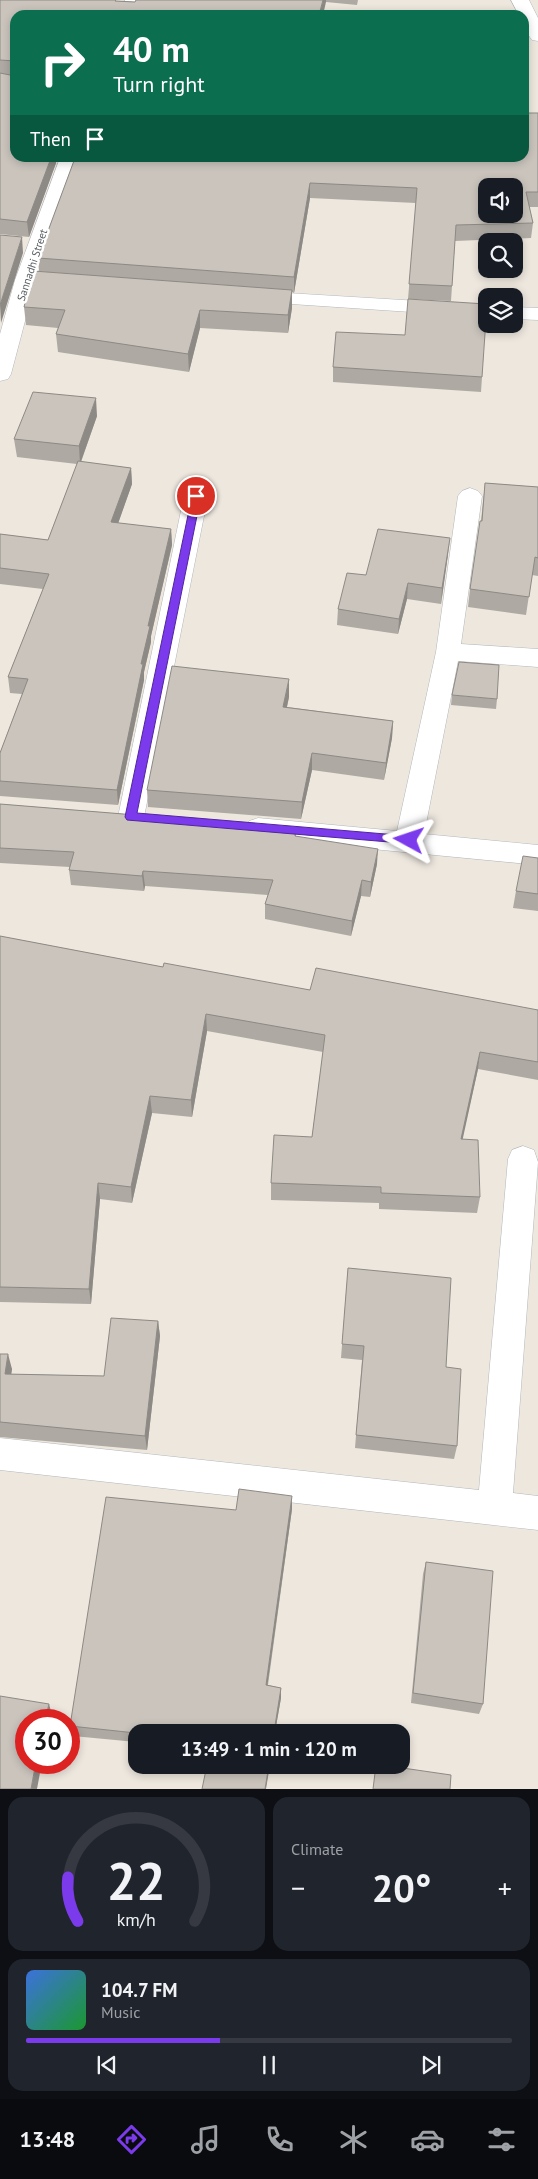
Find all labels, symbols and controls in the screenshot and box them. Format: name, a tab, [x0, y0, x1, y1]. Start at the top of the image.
text: 40 m	[113, 26, 190, 72]
icon: right	[30, 30, 95, 95]
text: Turn right	[113, 70, 205, 98]
icon: arrive	[81, 125, 109, 153]
text: Then	[30, 127, 71, 151]
map controls	[478, 178, 523, 333]
button: sound	[478, 178, 523, 223]
street label: Sannadhi Street	[14, 227, 50, 303]
button: search	[478, 233, 523, 278]
button: layers	[478, 288, 523, 333]
pin	[175, 475, 217, 517]
icon: arrive	[182, 482, 210, 510]
position arrow	[382, 813, 434, 865]
speed limit sign: 30	[15, 1709, 80, 1774]
text: 13:49 · 1 min · 120 m	[181, 1737, 357, 1761]
text: Climate	[291, 1839, 343, 1859]
text: 22	[107, 1847, 166, 1914]
text: 20°	[372, 1863, 431, 1912]
text: −	[291, 1869, 305, 1906]
text: +	[498, 1869, 512, 1906]
text: km/h	[117, 1908, 156, 1931]
text: 104.7 FM	[101, 1978, 177, 2002]
text: Music	[101, 2002, 141, 2022]
icon: previous	[93, 2051, 121, 2079]
icon: pause	[255, 2051, 283, 2079]
icon: next	[417, 2051, 445, 2079]
icon: directions	[114, 2122, 149, 2157]
icon: music	[188, 2122, 223, 2157]
icon: phone	[262, 2122, 297, 2157]
icon: climate	[336, 2122, 371, 2157]
icon: car	[410, 2122, 445, 2157]
icon: filters	[484, 2122, 519, 2157]
text: 13:48	[19, 2125, 75, 2153]

